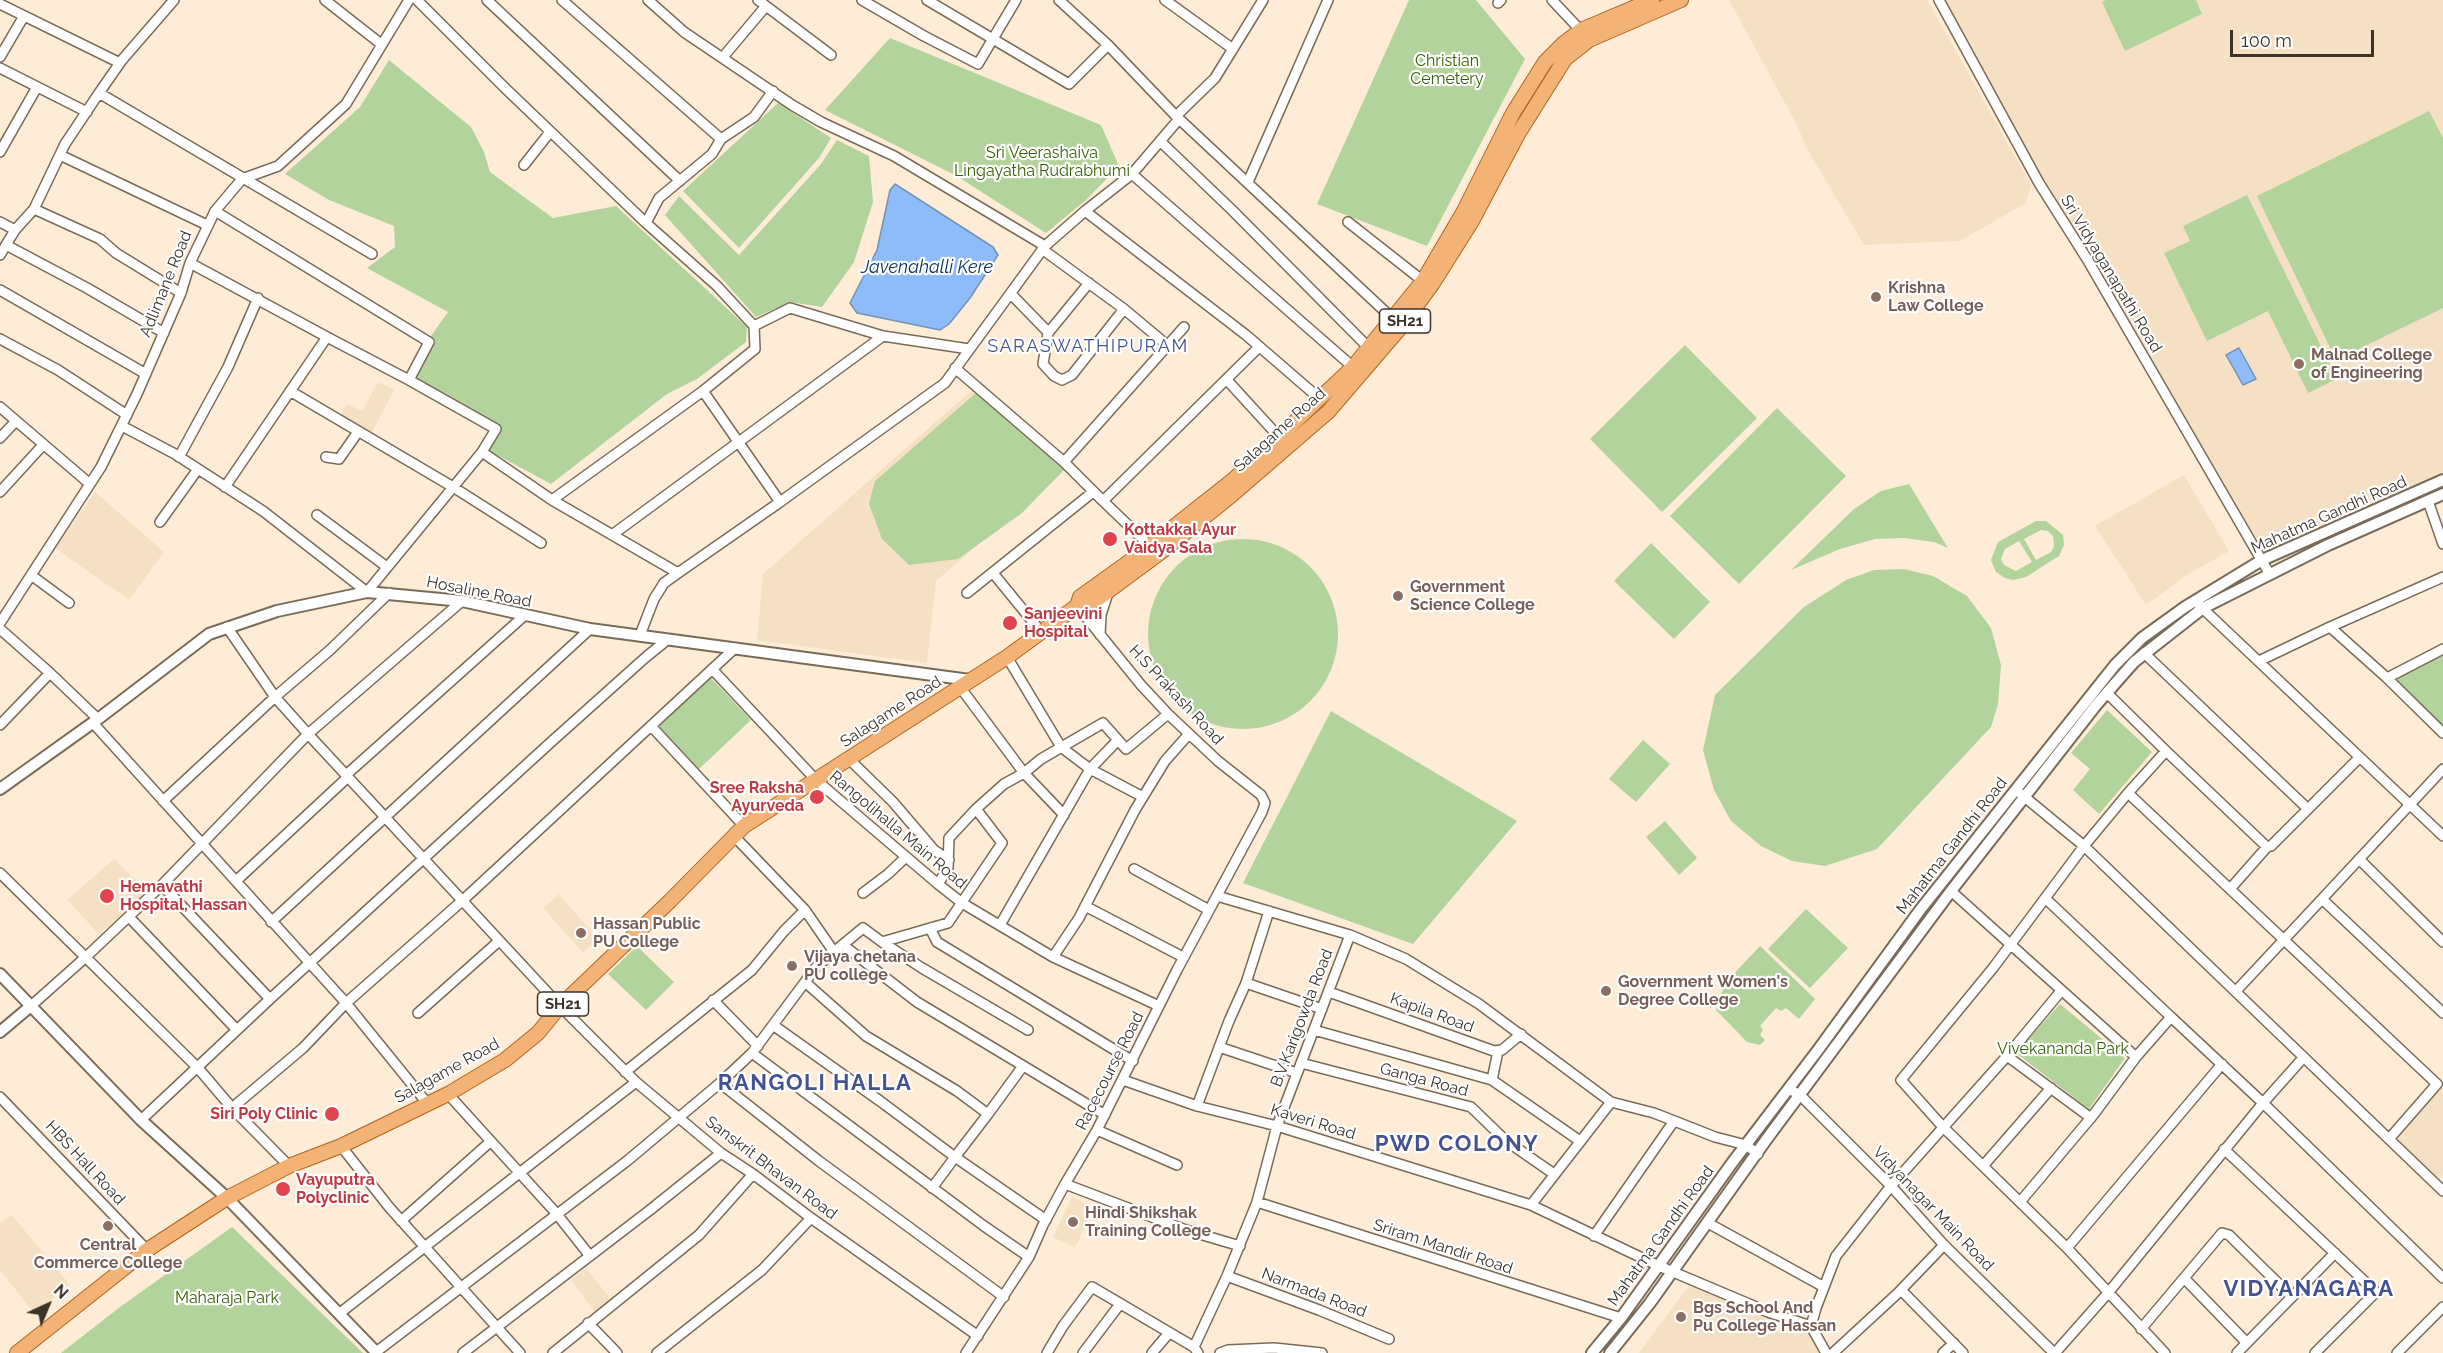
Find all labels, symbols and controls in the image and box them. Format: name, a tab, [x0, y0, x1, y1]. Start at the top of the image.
scale bar	[2233, 18, 2377, 56]
text: 100 m	[2241, 30, 2292, 51]
park label: Christian Cemetery	[1410, 51, 1484, 89]
park label: Sri Veerashaiva Lingayatha Rudrabhumi	[954, 143, 1130, 181]
street label: Sri Vidyaganapathi Road	[2056, 192, 2166, 356]
street label: Adlimane Road	[136, 228, 196, 340]
water label: Javenahalli Kere	[861, 257, 993, 279]
place label: Krishna Law College	[1888, 278, 1984, 316]
marker: Krishna Law College	[1869, 290, 1883, 304]
road number: SH21	[1380, 309, 1430, 333]
district label: SARASWATHIPURAM	[987, 336, 1189, 358]
place label: Malnad College of Engineering	[2311, 345, 2432, 383]
marker: Malnad College of Engineering	[2292, 357, 2306, 371]
street label: Salagame Road	[1230, 384, 1330, 476]
street label: Mahatma Gandhi Road	[2248, 472, 2410, 558]
place label: Kottakkal Ayur Vaidya Sala	[1124, 520, 1236, 558]
marker: Kottakkal Ayur Vaidya Sala	[1101, 530, 1119, 548]
street label: Hosaline Road	[425, 572, 533, 612]
place label: Government Science College	[1410, 577, 1535, 615]
marker: Government Science College	[1391, 589, 1405, 603]
place label: Sanjeevini Hospital	[1024, 604, 1102, 642]
marker: Sanjeevini Hospital	[1001, 614, 1019, 632]
street label: H.S Prakash Road	[1125, 641, 1227, 749]
street label: Salagame Road	[837, 672, 945, 752]
street label: Rangolihalla Main Road	[826, 767, 970, 893]
street label: Mahatma Gandhi Road	[1893, 774, 2011, 918]
place label: Sree Raksha Ayurveda	[710, 778, 804, 816]
marker: Sree Raksha Ayurveda	[808, 788, 826, 806]
place label: Hemavathi Hospital, Hassan	[120, 877, 247, 915]
marker: Hemavathi Hospital, Hassan	[98, 887, 116, 905]
place label: Hassan Public PU College	[593, 914, 701, 952]
marker: Hassan Public PU College	[574, 926, 588, 940]
street label: B.V.Karigowda Road	[1267, 946, 1337, 1090]
place label: Vijaya chetana PU college	[804, 947, 916, 985]
marker: Vijaya chetana PU college	[785, 959, 799, 973]
place label: Government Women's Degree College	[1618, 972, 1788, 1010]
marker: Government Women's Degree College	[1599, 984, 1613, 998]
street label: Kapila Road	[1387, 989, 1477, 1037]
road number: SH21	[538, 992, 588, 1016]
street label: Racecourse Road	[1072, 1009, 1148, 1133]
street label: Salagame Road	[391, 1034, 503, 1108]
park label: Vivekananda Park	[1997, 1039, 2129, 1059]
street label: Ganga Road	[1378, 1059, 1470, 1101]
district label: RANGOLI HALLA	[718, 1070, 912, 1096]
street label: Kaveri Road	[1268, 1100, 1358, 1144]
place label: Siri Poly Clinic	[210, 1104, 318, 1124]
marker: Siri Poly Clinic	[323, 1105, 341, 1123]
street label: Sanskrit Bhavan Road	[701, 1112, 841, 1224]
street label: HBS Hall Road	[41, 1117, 129, 1209]
district label: PWD COLONY	[1375, 1131, 1539, 1157]
street label: Vidyanagar Main Road	[1869, 1143, 1997, 1275]
street label: Mahatma Gandhi Road	[1604, 1162, 1718, 1310]
place label: Vayuputra Polyclinic	[296, 1170, 375, 1208]
marker: Vayuputra Polyclinic	[274, 1180, 292, 1198]
place label: Hindi Shikshak Training College	[1085, 1203, 1211, 1241]
marker: Hindi Shikshak Training College	[1066, 1215, 1080, 1229]
street label: Sriram Mandir Road	[1371, 1215, 1515, 1279]
marker: Central Commerce College	[101, 1219, 115, 1233]
place label: Central Commerce College	[34, 1235, 182, 1273]
street label: Narmada Road	[1259, 1264, 1369, 1322]
north arrow	[18, 1275, 78, 1335]
district label: VIDYANAGARA	[2223, 1276, 2395, 1302]
text: N	[50, 1281, 72, 1303]
park label: Maharaja Park	[175, 1288, 279, 1308]
place label: Bgs School And Pu College Hassan	[1693, 1298, 1836, 1336]
marker: Bgs School And Pu College Hassan	[1674, 1310, 1688, 1324]

